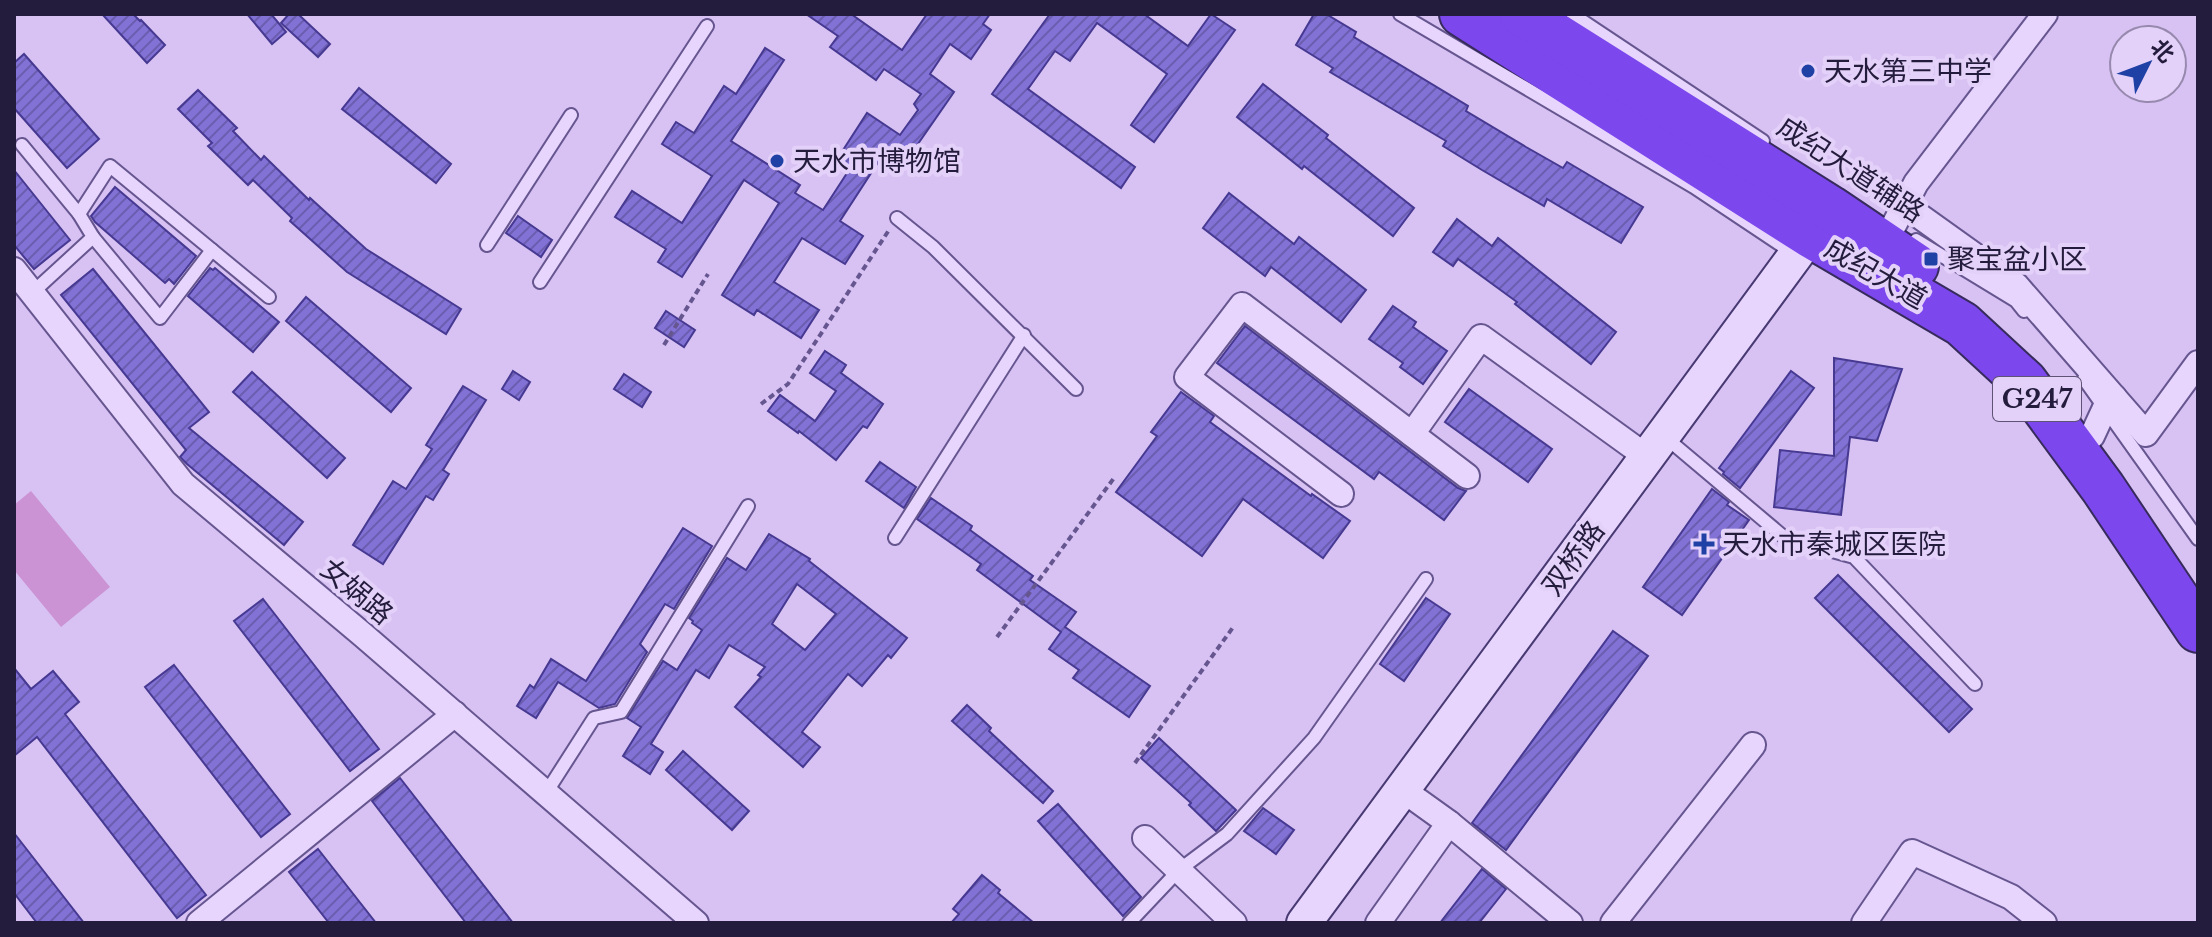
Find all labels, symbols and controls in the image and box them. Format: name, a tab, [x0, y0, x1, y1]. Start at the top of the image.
north arrow	[2108, 24, 2188, 104]
text: 北	[2145, 34, 2180, 68]
place label: 天水第三中学	[1824, 54, 1992, 89]
marker: 天水第三中学	[1799, 62, 1817, 80]
street label: 成纪大道辅路	[1771, 109, 1931, 230]
place label: 天水市博物馆	[793, 144, 961, 179]
marker: 天水市博物馆	[768, 152, 786, 170]
street label: 成纪大道	[1818, 230, 1933, 317]
place label: 聚宝盆小区	[1947, 242, 2087, 277]
marker: 聚宝盆小区	[1922, 250, 1940, 268]
road number: G247	[1993, 377, 2081, 421]
street label: 双桥路	[1535, 514, 1612, 603]
place label: 天水市秦城区医院	[1722, 527, 1946, 562]
marker: 天水市秦城区医院	[1693, 533, 1715, 555]
street label: 女娲路	[313, 551, 400, 632]

